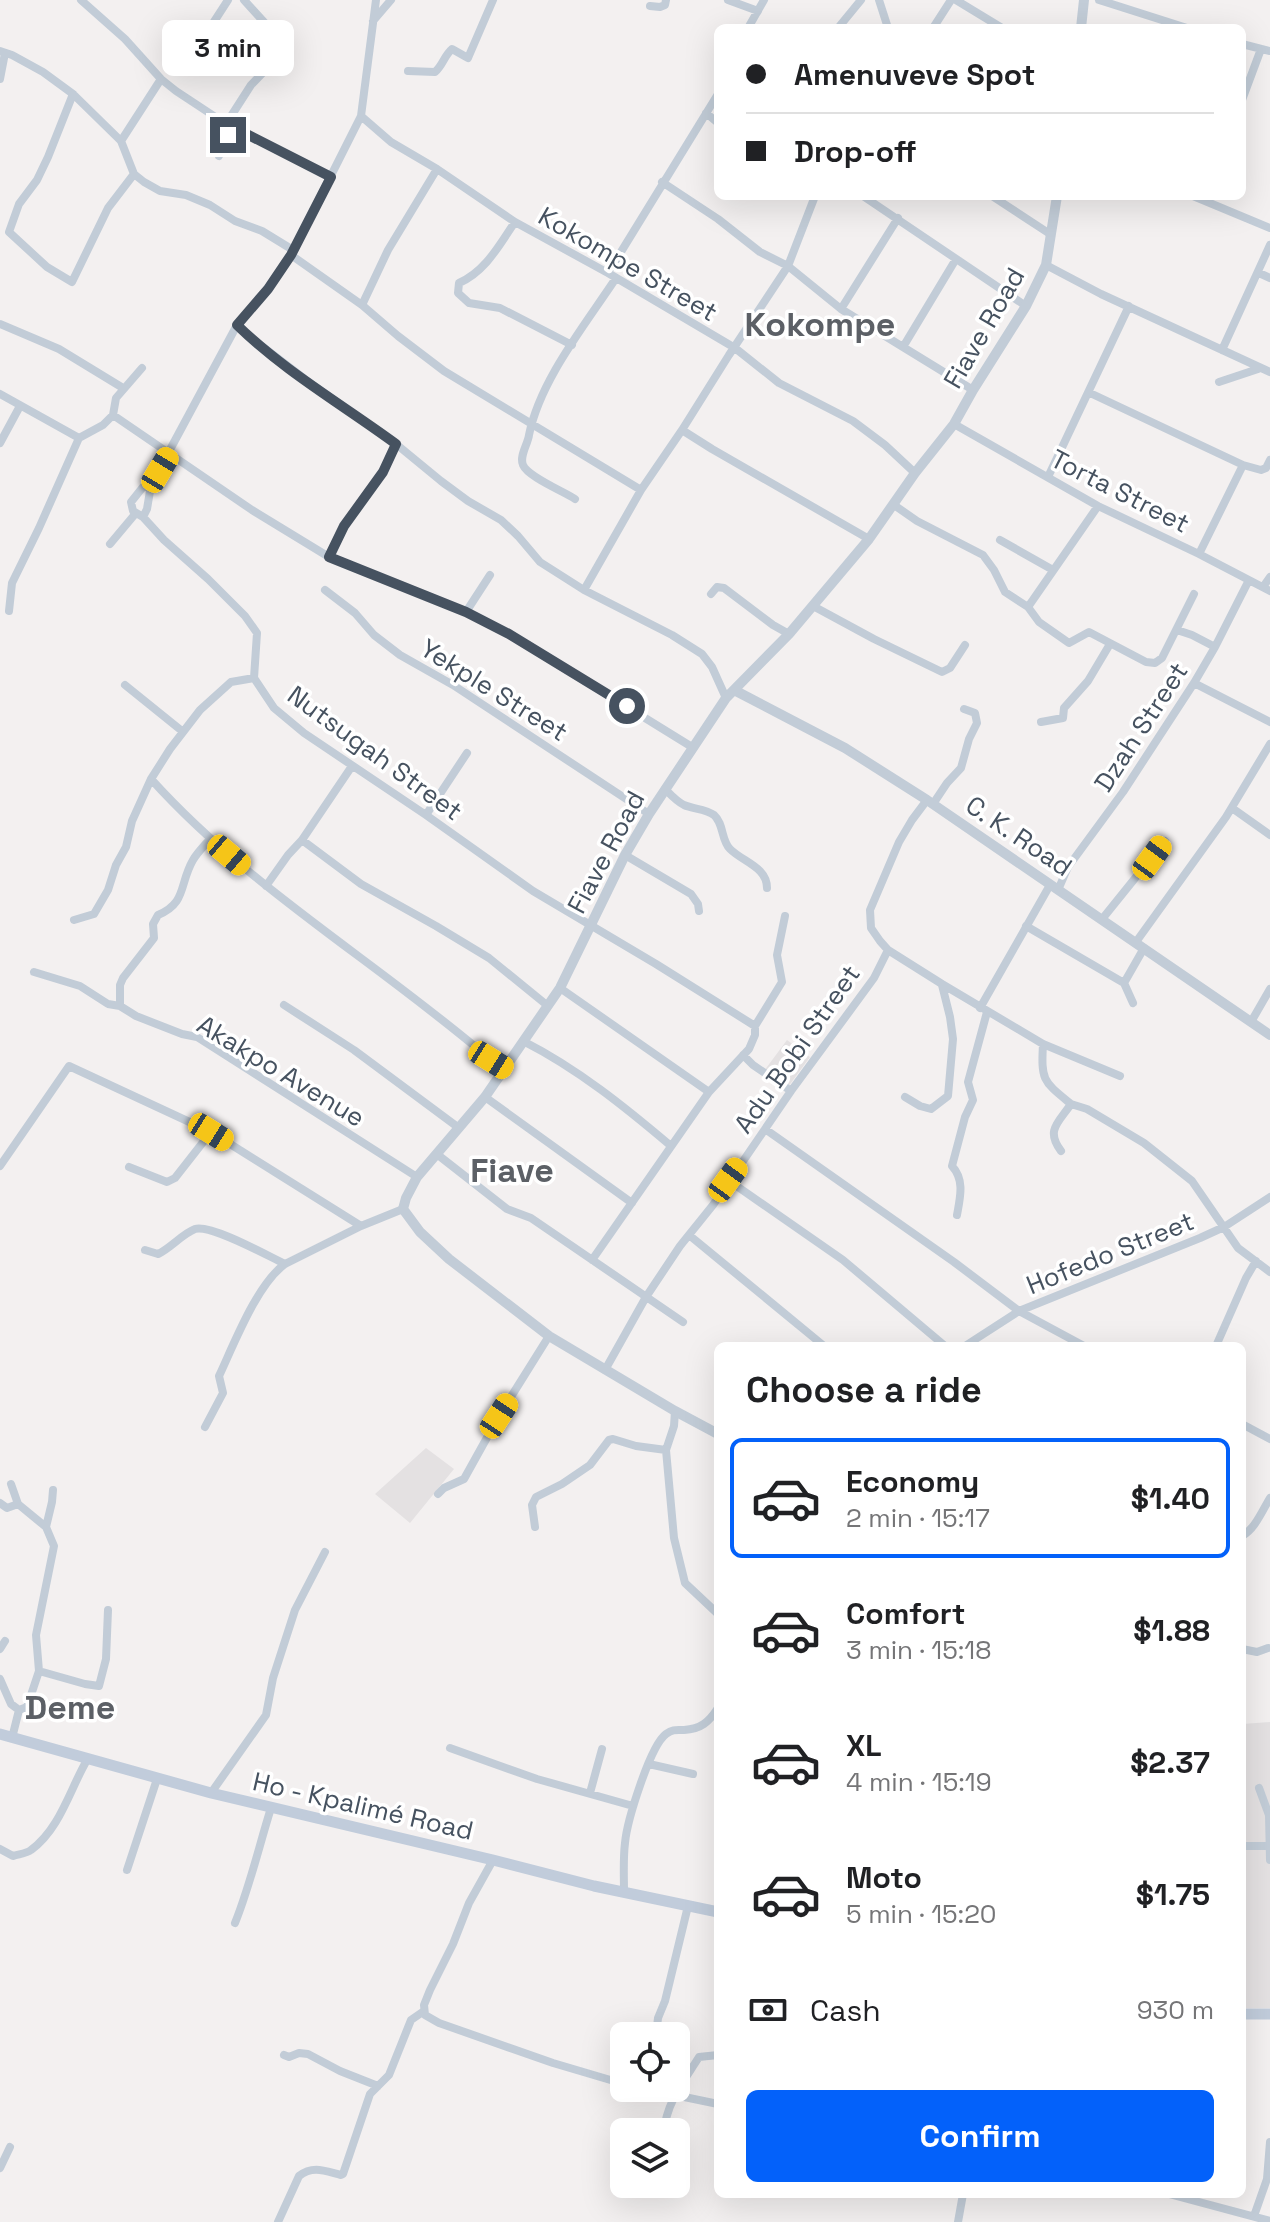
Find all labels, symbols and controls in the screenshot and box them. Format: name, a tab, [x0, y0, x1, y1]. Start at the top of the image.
callout: 3 min	[162, 19, 294, 75]
text: 3 min	[194, 31, 262, 65]
text: Amenuveve Spot	[794, 55, 1035, 94]
route end	[210, 117, 246, 153]
text: Drop-off	[794, 132, 917, 171]
street label: Kokompe Street	[532, 199, 724, 329]
street label: Fiave Road	[936, 261, 1032, 395]
district label: Kokompe	[745, 303, 895, 346]
street label: Torta Street	[1045, 441, 1195, 541]
car	[137, 443, 183, 497]
street label: Yekple Street	[414, 631, 574, 749]
street label: Dzah Street	[1087, 656, 1195, 798]
street label: Nutsugah Street	[281, 678, 469, 828]
route start	[609, 688, 645, 724]
street label: Fiave Road	[560, 785, 652, 919]
street label: C. K. Road	[959, 788, 1079, 884]
car	[203, 830, 255, 880]
car	[1128, 832, 1176, 884]
street label: Adu Bobi Street	[726, 958, 868, 1140]
street label: Akakpo Avenue	[191, 1008, 371, 1134]
car	[464, 1037, 518, 1083]
car	[184, 1109, 238, 1155]
district label: Fiave	[470, 1149, 554, 1192]
car	[704, 1154, 752, 1206]
street label: Hofedo Street	[1021, 1204, 1199, 1302]
text: Choose a ride	[746, 1367, 982, 1413]
car	[476, 1389, 522, 1443]
icon: car	[750, 1462, 822, 1534]
text: Economy	[846, 1462, 979, 1501]
text: $1.40	[1131, 1479, 1210, 1518]
text: 2 min · 15:17	[846, 1501, 990, 1535]
icon: car	[750, 1594, 822, 1666]
text: Comfort	[846, 1594, 965, 1633]
text: $1.88	[1133, 1611, 1210, 1650]
text: 3 min · 15:18	[846, 1633, 991, 1667]
district label: Deme	[25, 1686, 115, 1729]
icon: car	[750, 1726, 822, 1798]
text: XL	[846, 1726, 882, 1765]
text: $2.37	[1130, 1743, 1210, 1782]
street label: Ho - Kpalimé Road	[249, 1764, 477, 1848]
text: 4 min · 15:19	[846, 1765, 992, 1799]
icon: car	[750, 1858, 822, 1930]
text: Moto	[846, 1858, 922, 1897]
text: $1.75	[1136, 1875, 1210, 1914]
text: 5 min · 15:20	[846, 1897, 997, 1931]
icon: cash	[746, 1988, 790, 2032]
text: Cash	[810, 1991, 881, 2030]
text: 930 m	[1137, 1993, 1214, 2027]
map controls	[610, 2022, 690, 2198]
button: locate	[610, 2022, 690, 2102]
button: Confirm	[746, 2090, 1214, 2182]
button: layers	[610, 2118, 690, 2198]

